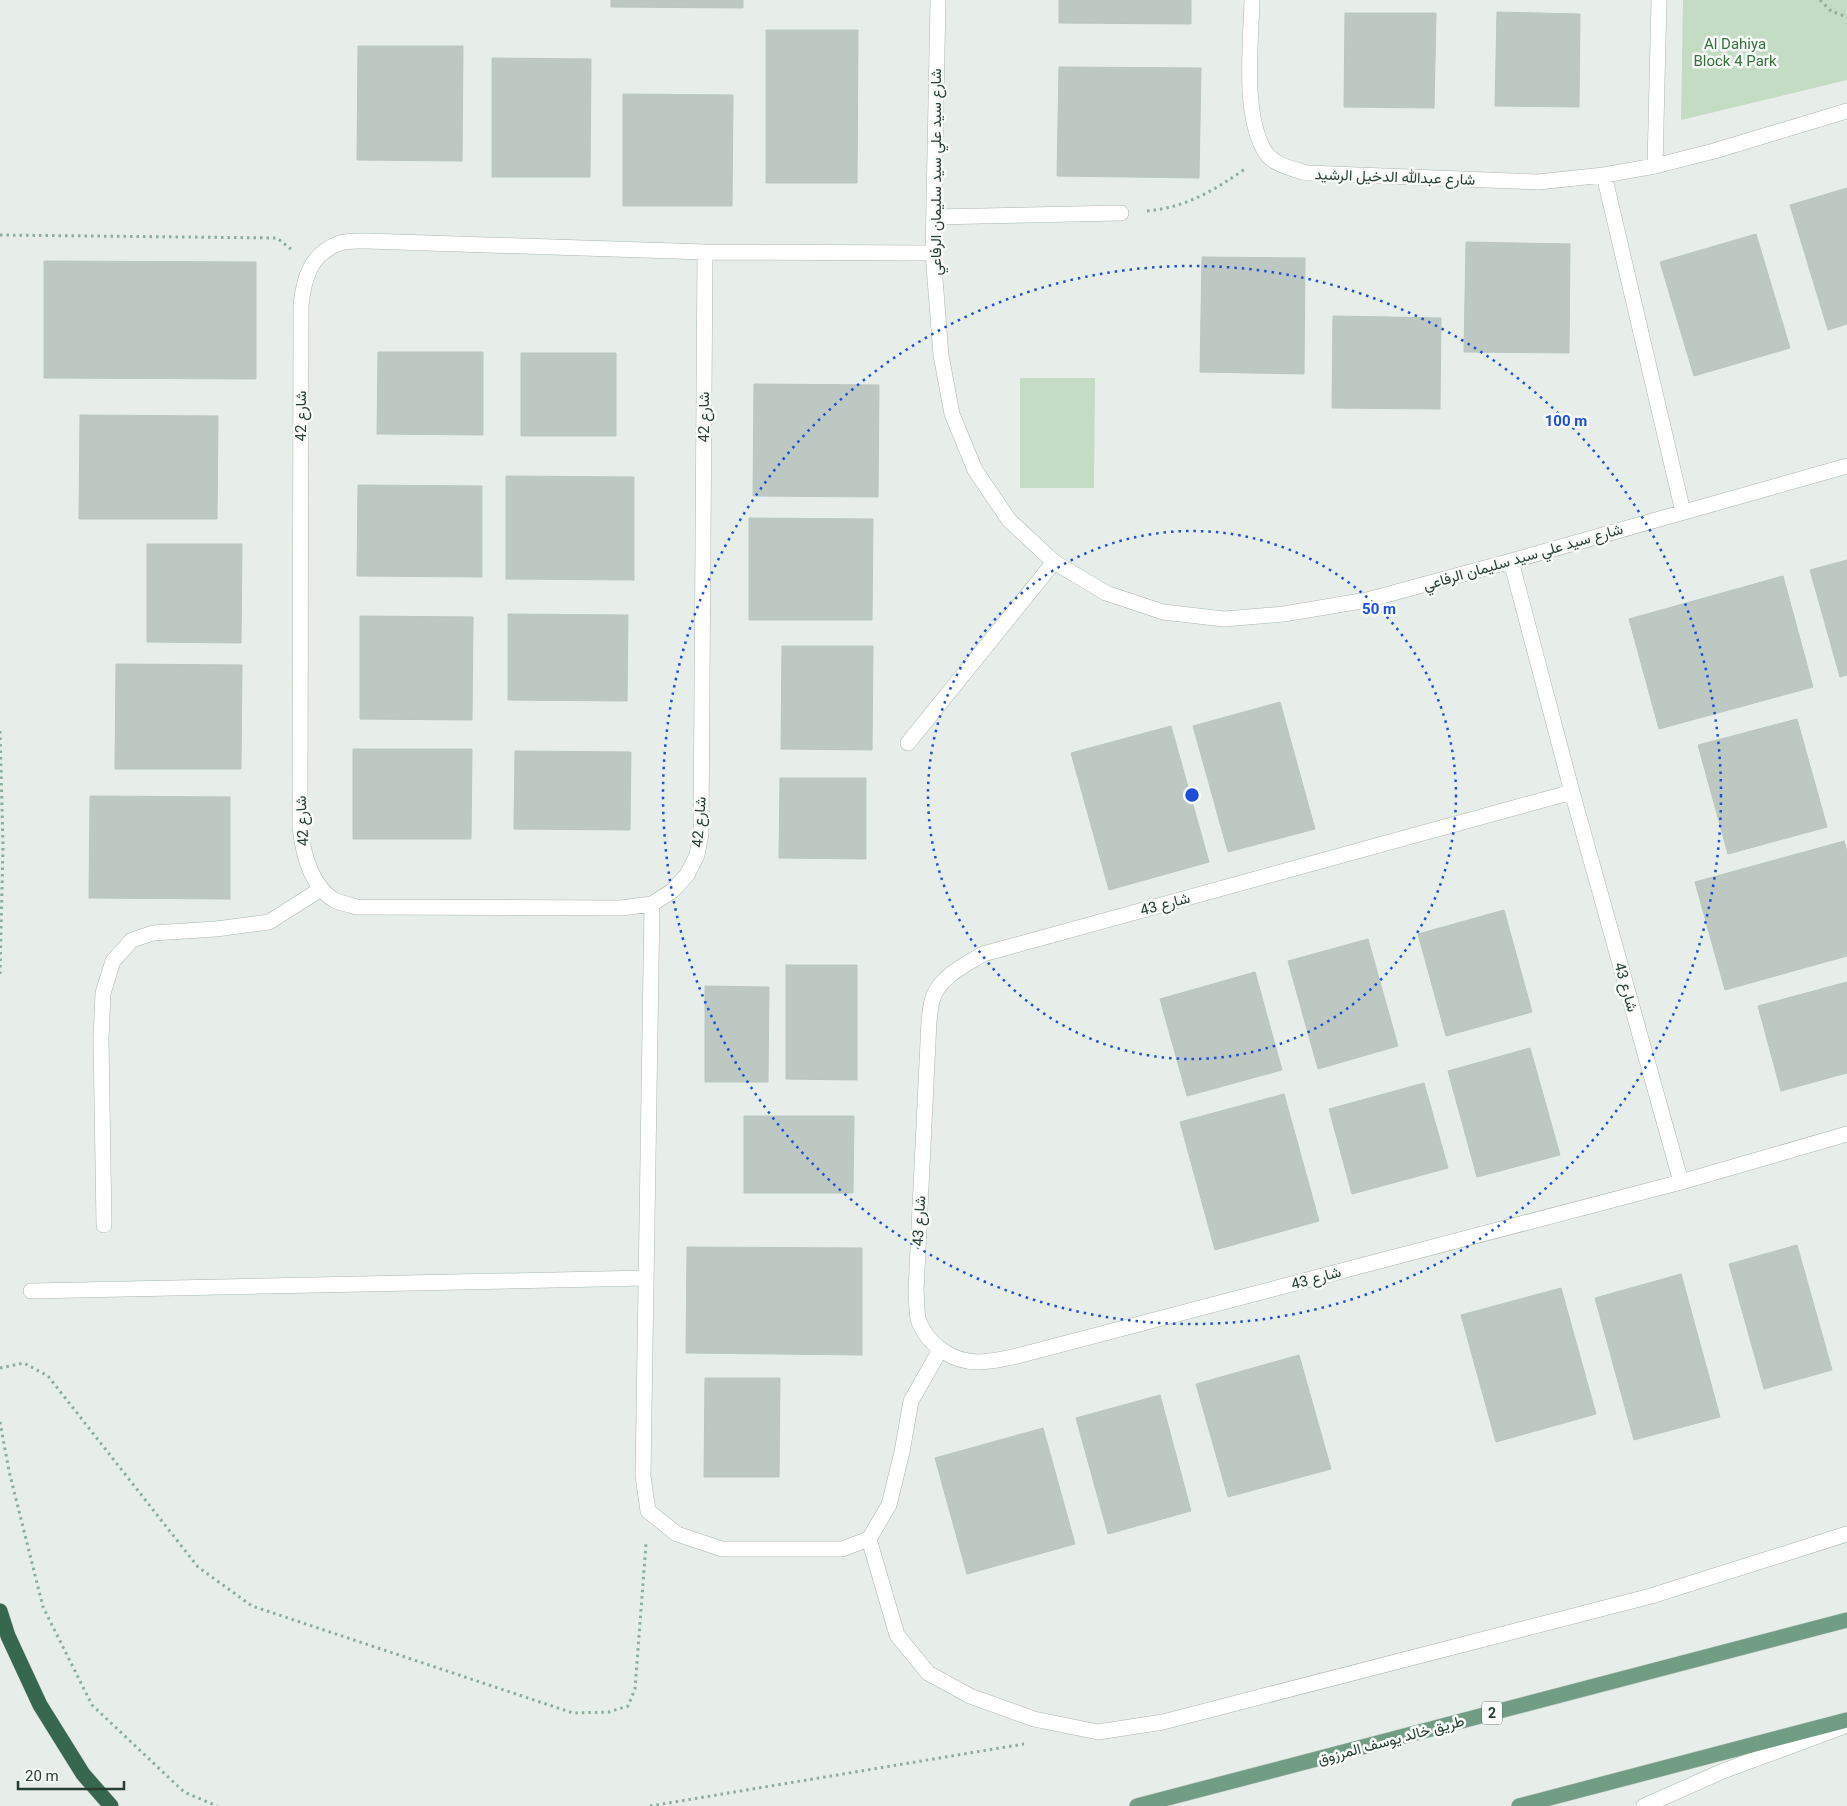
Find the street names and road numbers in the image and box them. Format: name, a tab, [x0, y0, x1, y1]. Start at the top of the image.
street label: شارع سيد علي سيد سليمان الرفاعي	[927, 68, 949, 276]
street label: شارع عبدالله الدخيل الرشيد	[1314, 165, 1476, 191]
street label: شارع 42	[292, 390, 312, 441]
street label: شارع 42	[695, 391, 715, 442]
street label: شارع سيد علي سيد سليمان الرفاعي	[1421, 520, 1626, 598]
street label: شارع 42	[292, 795, 314, 847]
street label: شارع 42	[688, 796, 712, 848]
street label: شارع 43	[1138, 889, 1193, 921]
street label: شارع 43	[1608, 960, 1642, 1015]
street label: شارع 43	[909, 1195, 931, 1247]
street label: شارع 43	[1289, 1263, 1344, 1295]
road number: 2	[1482, 1702, 1502, 1725]
street label: طريق خالد يوسف المرزوق	[1316, 1712, 1467, 1769]

